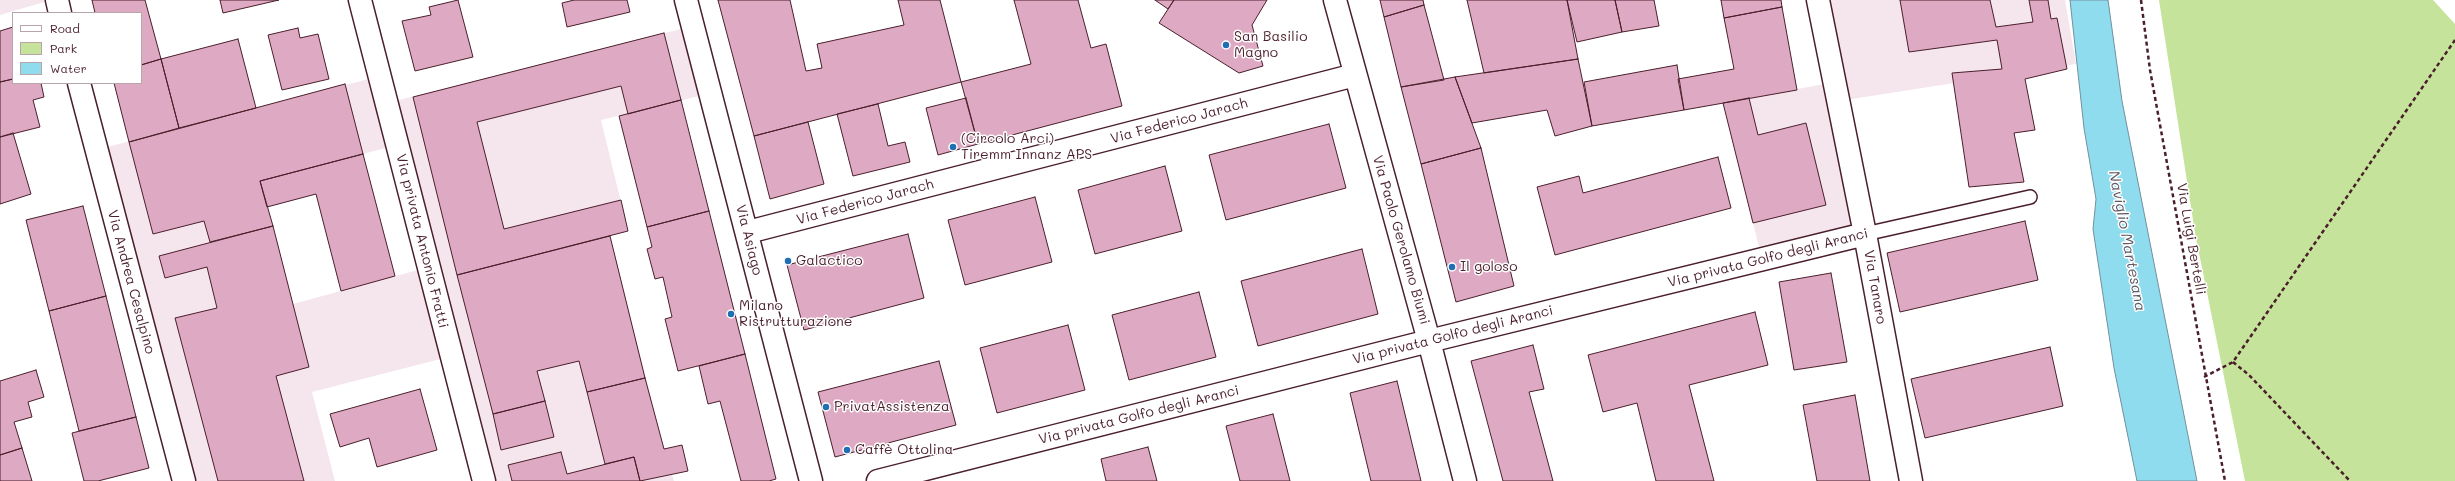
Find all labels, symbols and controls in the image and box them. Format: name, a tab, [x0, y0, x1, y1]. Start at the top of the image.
legend	[12, 12, 142, 84]
text: Road	[50, 20, 80, 36]
place label: San Basilio Magno	[1234, 29, 1307, 62]
text: Park	[50, 40, 77, 56]
marker: San Basilio Magno	[1221, 40, 1231, 50]
text: Water	[50, 60, 87, 76]
street label: Via Federico Jarach	[1109, 95, 1249, 147]
place label: (Circolo Arci) Tiremm Innanz APS	[961, 131, 1092, 164]
marker: (Circolo Arci) Tiremm Innanz APS	[948, 142, 958, 152]
street label: Via privata Antonio Fratti	[392, 152, 452, 330]
street label: Via Paolo Gerolamo Biumi	[1369, 154, 1433, 326]
water label: Naviglio Martesana	[2105, 169, 2149, 313]
street label: Via Federico Jarach	[795, 176, 935, 228]
street label: Via Luigi Bertelli	[2173, 182, 2209, 296]
street label: Via Asiago	[732, 203, 766, 277]
street label: Via Andrea Cesalpino	[104, 208, 158, 356]
street label: Via privata Golfo degli Aranci	[1666, 225, 1870, 291]
street label: Via Tanaro	[1860, 249, 1890, 325]
place label: Galactico	[796, 253, 863, 269]
marker: Galactico	[783, 256, 793, 266]
place label: Il goloso	[1460, 259, 1517, 275]
marker: Il goloso	[1447, 262, 1457, 272]
place label: Milano Ristrutturazione	[739, 298, 852, 330]
street label: Via privata Golfo degli Aranci	[1351, 302, 1555, 368]
marker: Milano Ristrutturazione	[726, 309, 736, 319]
street label: Via privata Golfo degli Aranci	[1037, 382, 1241, 448]
place label: PrivatAssistenza	[834, 399, 950, 415]
marker: PrivatAssistenza	[821, 402, 831, 412]
place label: Caffè Ottolina	[855, 442, 953, 458]
marker: Caffè Ottolina	[842, 445, 852, 455]

